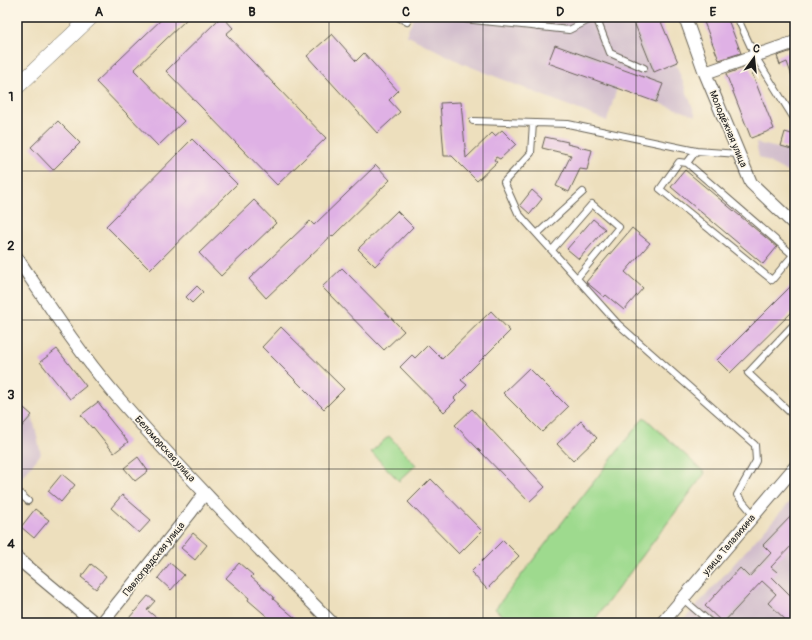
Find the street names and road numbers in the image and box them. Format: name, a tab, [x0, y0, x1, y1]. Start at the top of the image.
street label: Молодёжная улица	[706, 89, 750, 170]
street label: Беломорская улица	[132, 413, 198, 485]
street label: улица Талалихина	[699, 512, 758, 579]
street label: Павлоградская улица	[121, 519, 188, 598]

